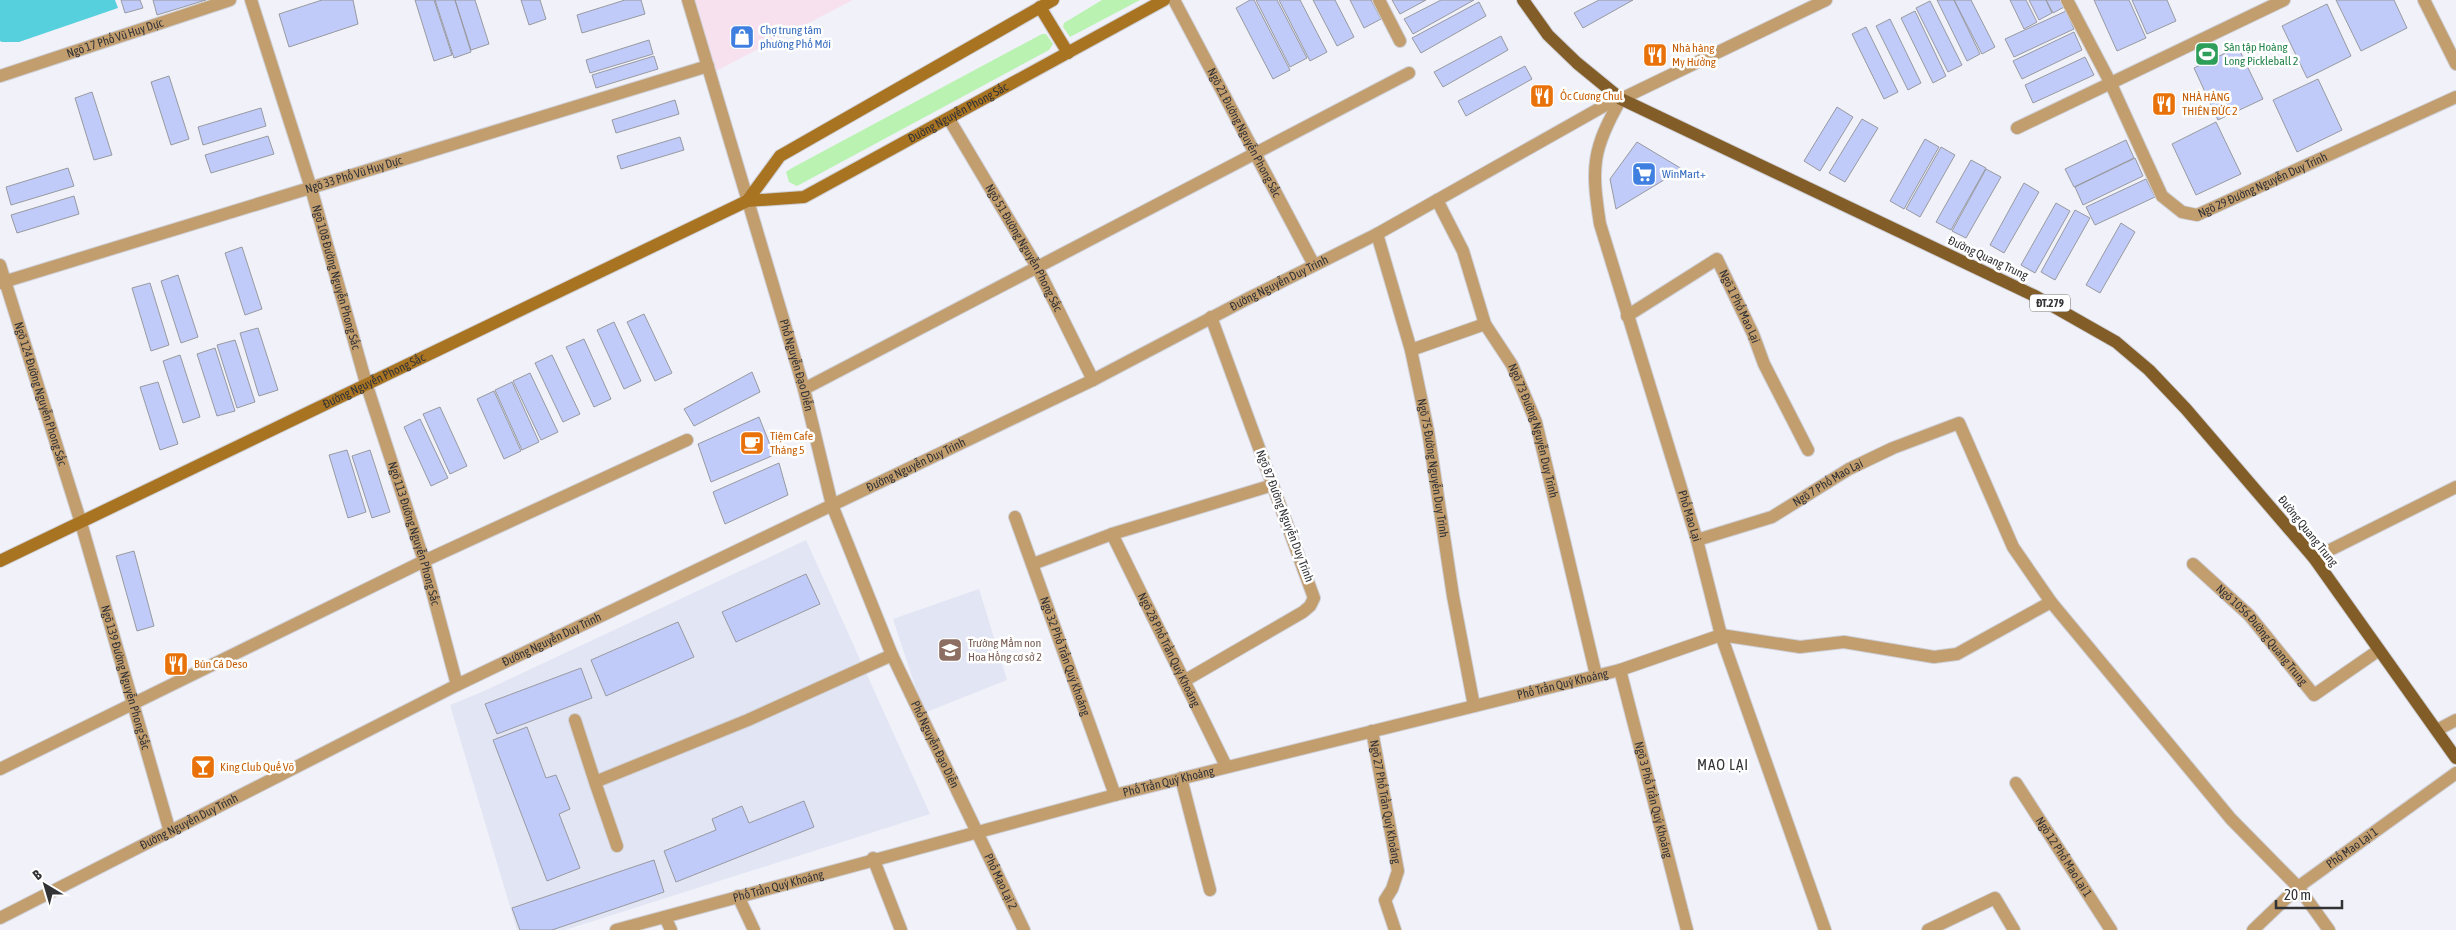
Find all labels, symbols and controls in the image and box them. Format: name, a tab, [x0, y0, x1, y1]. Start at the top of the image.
street label: Ngõ 17 Phố Vũ Huy Dực	[65, 15, 165, 60]
place label: Chợ trung tâm phường Phố Mới	[760, 23, 831, 51]
shop icon: Chợ trung tâm phường Phố Mới	[729, 24, 755, 50]
place label: Sân tập Hoàng Long Pickleball 2	[2224, 40, 2298, 68]
place label: Nhà hàng My Hưởng	[1672, 41, 1717, 69]
sports icon: Sân tập Hoàng Long Pickleball 2	[2194, 41, 2220, 67]
restaurant icon: Nhà hàng My Hưởng	[1642, 42, 1668, 68]
street label: Ngõ 21 Đường Nguyễn Phong Sắc	[1204, 66, 1284, 200]
street label: Đường Nguyễn Phong Sắc	[906, 79, 1011, 146]
restaurant icon: Ốc Cương Chul	[1529, 83, 1555, 109]
place label: Ốc Cương Chul	[1560, 89, 1624, 103]
place label: NHÀ HÀNG THIÊN ĐỨC 2	[2182, 90, 2238, 118]
restaurant icon: NHÀ HÀNG THIÊN ĐỨC 2	[2151, 91, 2177, 117]
street label: Ngõ 29 Đường Nguyễn Duy Trinh	[2196, 150, 2330, 221]
street label: Ngõ 33 Phố Vũ Huy Dực	[304, 153, 405, 196]
supermarket icon: WinMart+	[1631, 161, 1657, 187]
place label: WinMart+	[1662, 167, 1706, 181]
street label: Ngõ 51 Đường Nguyễn Phong Sắc	[982, 182, 1065, 314]
street label: Ngõ 108 Đường Nguyễn Phong Sắc	[309, 203, 363, 352]
street label: Đường Quang Trung	[1946, 233, 2031, 283]
street label: Đường Nguyễn Duy Trinh	[1227, 253, 1330, 314]
street label: Ngõ 1 Phố Mao Lại	[1716, 267, 1763, 345]
road number: ĐT.279	[2030, 294, 2070, 312]
street label: Phố Nguyễn Đạo Diễn	[777, 317, 816, 413]
street label: Ngõ 124 Đường Nguyễn Phong Sắc	[11, 320, 70, 468]
street label: Đường Nguyễn Phong Sắc	[320, 350, 428, 411]
street label: Ngõ 73 Đường Nguyễn Duy Trinh	[1505, 361, 1561, 499]
street label: Ngõ 75 Đường Nguyễn Duy Trinh	[1414, 397, 1451, 538]
place label: Tiệm Cafe Tháng 5	[770, 429, 813, 457]
cafe icon: Tiệm Cafe Tháng 5	[739, 430, 765, 456]
street label: Đường Nguyễn Duy Trinh	[864, 435, 968, 495]
street label: Ngõ 87 Đường Nguyễn Duy Trinh	[1253, 448, 1317, 584]
street label: Ngõ 7 Phố Mao Lại	[1790, 456, 1865, 509]
street label: Ngõ 113 Đường Nguyễn Phong Sắc	[385, 460, 443, 607]
street label: Phố Mao Lại	[1675, 489, 1704, 543]
street label: Đường Quang Trung	[2275, 493, 2341, 570]
street label: Ngõ 1056 Đường Quang Trung	[2213, 582, 2311, 689]
street label: Ngõ 28 Phố Trần Quý Khoáng	[1135, 590, 1203, 710]
street label: Ngõ 32 Phố Trần Quý Khoáng	[1037, 595, 1093, 719]
street label: Ngõ 139 Đường Nguyễn Phong Sắc	[98, 603, 153, 752]
street label: Đường Nguyễn Duy Trinh	[500, 610, 604, 669]
place label: Trường Mầm non Hoa Hồng cơ sở 2	[968, 636, 1042, 664]
school or university icon: Trường Mầm non Hoa Hồng cơ sở 2	[937, 637, 963, 663]
restaurant icon: Bún Cá Deso	[163, 651, 189, 677]
place label: Bún Cá Deso	[194, 657, 248, 671]
street label: Phố Trần Quý Khoáng	[1516, 666, 1610, 702]
street label: Phố Nguyễn Đạo Diễn	[908, 698, 962, 790]
street label: Ngõ 27 Phố Trần Quý Khoáng	[1367, 739, 1404, 866]
street label: Ngõ 3 Phố Trần Quý Khoáng	[1632, 740, 1675, 860]
bar icon: King Club Quế Võ	[190, 754, 216, 780]
district label: MAO LẠI	[1697, 756, 1749, 773]
place label: King Club Quế Võ	[220, 760, 294, 774]
street label: Phố Trần Quý Khoáng	[1121, 764, 1216, 800]
street label: Đường Nguyễn Duy Trinh	[137, 791, 240, 853]
street label: Ngõ 12 Phố Mao Lại 1	[2033, 814, 2095, 900]
street label: Phố Mao Lại 1	[2324, 824, 2381, 871]
street label: Phố Mao Lại 2	[981, 851, 1020, 912]
north arrow	[20, 860, 70, 910]
text: B	[29, 866, 45, 883]
street label: Phố Trần Quý Khoáng	[731, 867, 826, 905]
scale bar	[2276, 878, 2342, 910]
text: 20 m	[2284, 886, 2311, 903]

